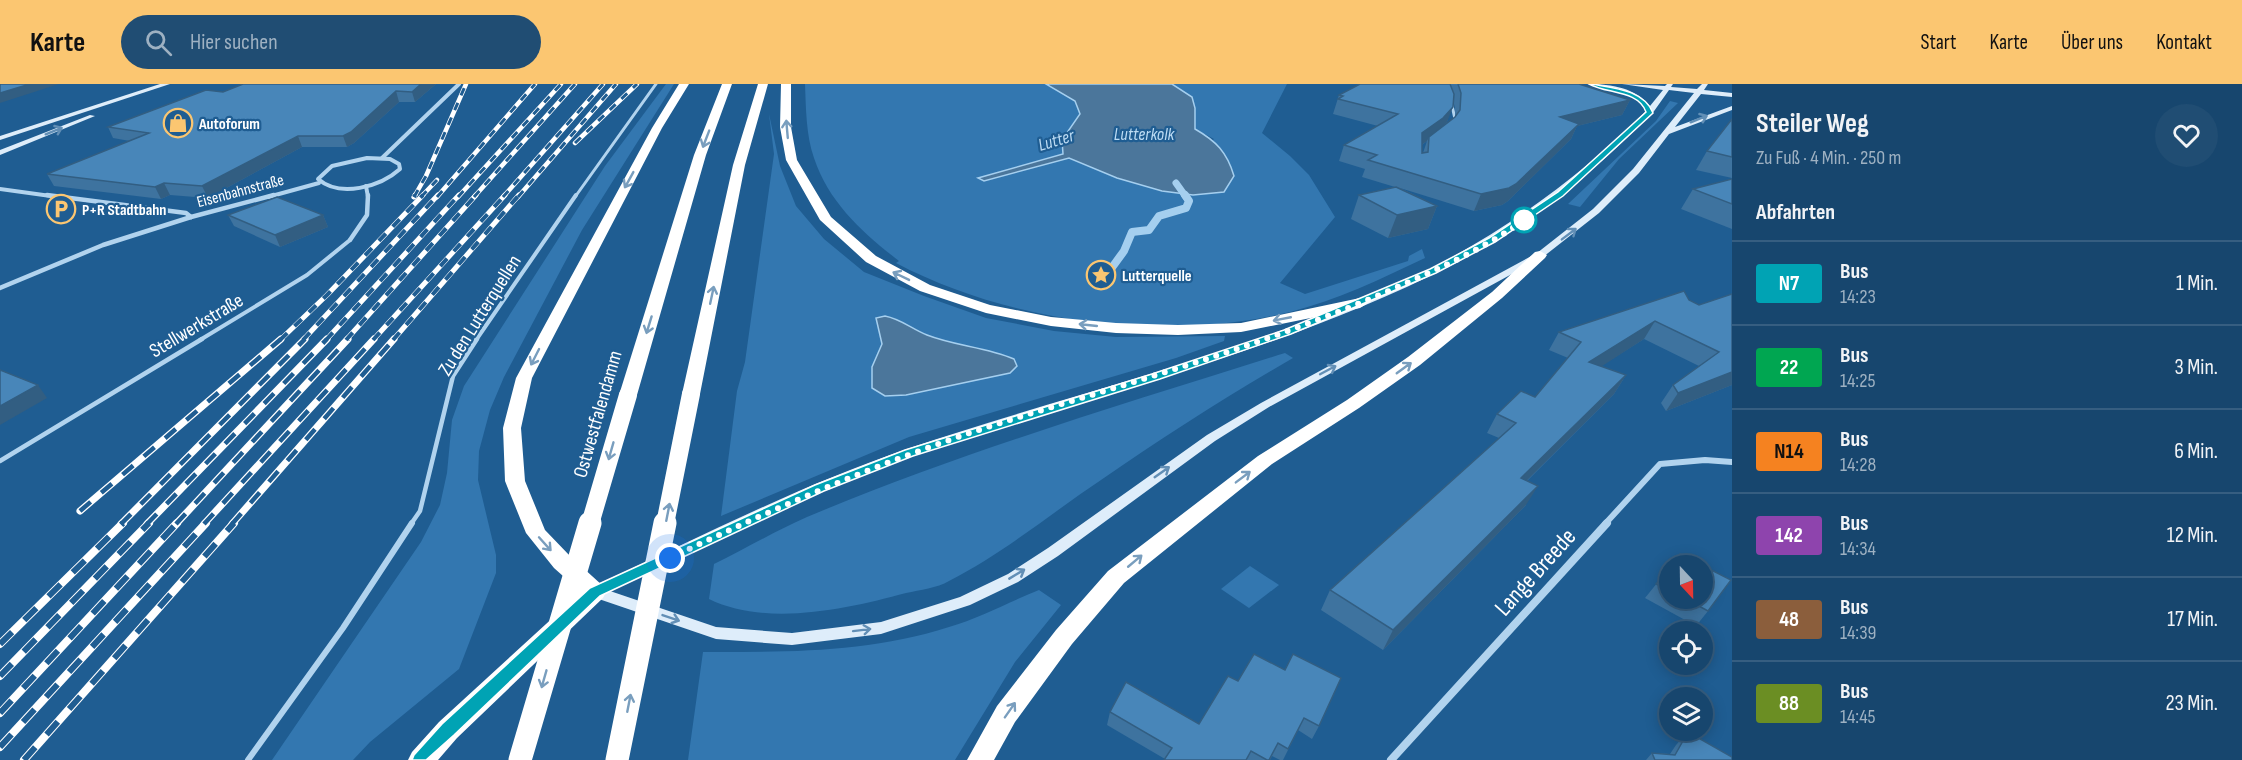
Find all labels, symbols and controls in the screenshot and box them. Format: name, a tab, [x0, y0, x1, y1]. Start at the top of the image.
search box	[121, 15, 541, 69]
text: Karte	[30, 26, 85, 59]
icon: search	[142, 26, 175, 59]
text: Hier suchen	[190, 29, 278, 56]
text: Start	[1920, 30, 1957, 55]
text: Karte	[1990, 30, 2028, 55]
text: Über uns	[2061, 30, 2123, 55]
text: Kontakt	[2156, 30, 2212, 55]
button: heart	[2155, 104, 2218, 167]
shop icon: Autoforum	[162, 107, 194, 139]
text: Steiler Weg	[1756, 107, 1869, 140]
one-way arrow	[1689, 113, 1708, 124]
place label: Autoforum	[198, 115, 260, 134]
one-way arrow	[781, 119, 792, 139]
water label: Lutterkolk	[1114, 124, 1175, 145]
one-way arrow	[45, 125, 63, 136]
water label: Lutter	[1036, 125, 1078, 156]
one-way arrow	[700, 129, 711, 147]
text: Zu Fuß · 4 Min. · 250 m	[1756, 146, 1901, 170]
street label: Eisenbahnstraße	[195, 171, 286, 212]
one-way arrow	[623, 171, 635, 188]
parking icon: P+R Stadtbahn	[45, 193, 77, 225]
text: Abfahrten	[1756, 199, 1835, 226]
place label: P+R Stadtbahn	[82, 201, 166, 220]
unlabelled marker	[1511, 207, 1537, 233]
one-way arrow	[1560, 227, 1576, 240]
street label: Zu den Lutterquellen	[433, 251, 527, 380]
text: Bus	[1840, 258, 1869, 285]
place icon: Lutterquelle	[1085, 259, 1117, 291]
place label: Lutterquelle	[1122, 267, 1192, 286]
one-way arrow	[892, 269, 910, 281]
text: 1 Min.	[2176, 270, 2218, 297]
text: N7	[1779, 271, 1799, 296]
text: 14:23	[1840, 285, 1876, 309]
one-way arrow	[707, 286, 718, 306]
street label: Stellwerkstraße	[145, 289, 248, 363]
one-way arrow	[1273, 314, 1292, 325]
one-way arrow	[643, 315, 654, 334]
one-way arrow	[1079, 320, 1098, 331]
text: Bus	[1840, 342, 1869, 369]
one-way arrow	[528, 348, 540, 366]
street label: Ostwestfalendamm	[568, 348, 628, 481]
text: 3 Min.	[2175, 354, 2218, 381]
text: 22	[1780, 355, 1798, 380]
one-way arrow	[1395, 362, 1411, 374]
one-way arrow	[1319, 364, 1336, 376]
text: 14:25	[1840, 369, 1875, 393]
text: Bus	[1840, 426, 1869, 453]
text: 6 Min.	[2174, 438, 2218, 465]
text: N14	[1774, 439, 1804, 464]
one-way arrow	[605, 441, 616, 460]
text: 14:28	[1840, 453, 1876, 477]
one-way arrow	[1154, 466, 1170, 479]
one-way arrow	[1234, 471, 1250, 484]
one-way arrow	[663, 502, 674, 522]
text: Bus	[1840, 510, 1869, 537]
text: 12 Min.	[2167, 522, 2218, 549]
street label: Lange Breede	[1489, 523, 1582, 622]
text: 142	[1775, 523, 1803, 548]
one-way arrow	[538, 536, 552, 551]
text: 14:34	[1840, 537, 1876, 561]
your location	[655, 543, 685, 573]
one-way arrow	[1127, 554, 1142, 568]
north arrow	[1659, 555, 1713, 609]
map controls	[1659, 555, 1713, 741]
one-way arrow	[1008, 568, 1025, 580]
text: Bus	[1840, 594, 1869, 621]
text: 17 Min.	[2167, 606, 2218, 633]
text: 48	[1779, 607, 1799, 632]
one-way arrow	[661, 613, 680, 624]
button: locate	[1659, 621, 1713, 675]
text: 14:39	[1840, 621, 1876, 645]
one-way arrow	[852, 624, 872, 635]
one-way arrow	[538, 669, 549, 688]
text: Bus	[1840, 678, 1869, 705]
button: layers	[1659, 687, 1713, 741]
text: 23 Min.	[2165, 690, 2218, 717]
text: 88	[1779, 691, 1799, 716]
one-way arrow	[624, 693, 635, 713]
one-way arrow	[1004, 702, 1016, 718]
text: 14:45	[1840, 705, 1876, 729]

